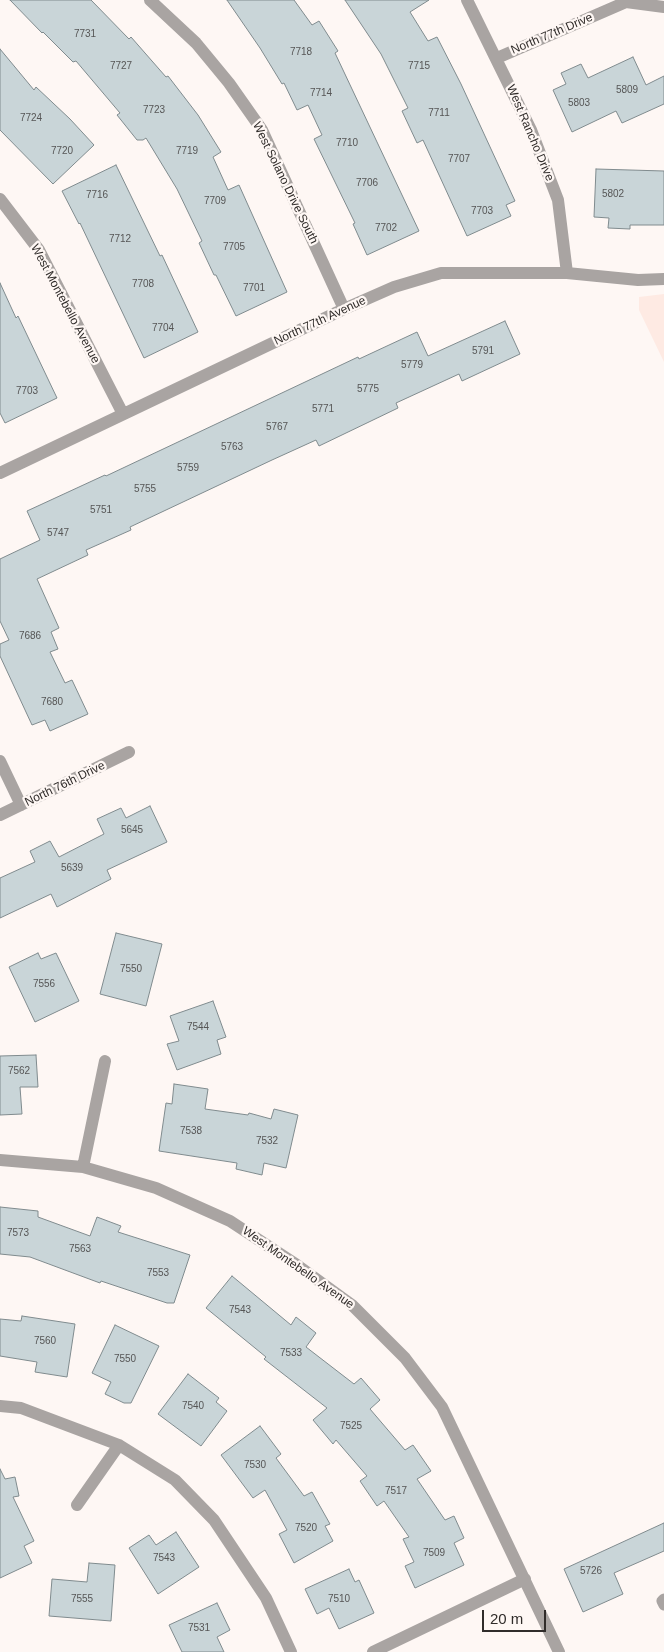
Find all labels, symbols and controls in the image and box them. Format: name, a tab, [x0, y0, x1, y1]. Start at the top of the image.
street label: North 77th Drive	[509, 10, 595, 58]
house number: 7731	[74, 28, 96, 40]
house number: 7718	[290, 46, 312, 58]
house number: 7727	[110, 60, 132, 72]
house number: 7715	[408, 60, 430, 72]
street label: West Rancho Drive	[503, 83, 557, 183]
house number: 5809	[616, 84, 638, 96]
house number: 7714	[310, 87, 332, 99]
house number: 5803	[568, 97, 590, 109]
house number: 7723	[143, 104, 165, 116]
house number: 7711	[428, 107, 450, 119]
house number: 7724	[20, 112, 42, 124]
street label: West Solano Drive South	[249, 120, 321, 246]
house number: 7710	[336, 137, 358, 149]
house number: 7720	[51, 145, 73, 157]
house number: 7719	[176, 145, 198, 157]
house number: 7707	[448, 153, 470, 165]
house number: 7706	[356, 177, 378, 189]
house number: 5802	[602, 188, 624, 200]
house number: 7716	[86, 189, 108, 201]
house number: 7709	[204, 195, 226, 207]
house number: 7703	[471, 205, 493, 217]
house number: 7702	[375, 222, 397, 234]
house number: 7712	[109, 233, 131, 245]
house number: 7705	[223, 241, 245, 253]
street label: West Montebello Avenue	[27, 242, 103, 366]
house number: 7708	[132, 278, 154, 290]
house number: 7701	[243, 282, 265, 294]
street label: North 77th Avenue	[272, 293, 368, 349]
house number: 7704	[152, 322, 174, 334]
house number: 5791	[472, 345, 494, 357]
house number: 5779	[401, 359, 423, 371]
house number: 5775	[357, 383, 379, 395]
house number: 7703	[16, 385, 38, 397]
house number: 5771	[312, 403, 334, 415]
house number: 5767	[266, 421, 288, 433]
house number: 5763	[221, 441, 243, 453]
house number: 5759	[177, 462, 199, 474]
house number: 5755	[134, 483, 156, 495]
house number: 5751	[90, 504, 112, 516]
house number: 5747	[47, 527, 69, 539]
house number: 7686	[19, 630, 41, 642]
house number: 7680	[41, 696, 63, 708]
street label: North 76th Drive	[23, 758, 107, 810]
house number: 5645	[121, 824, 143, 836]
house number: 5639	[61, 862, 83, 874]
house number: 7550	[120, 963, 142, 975]
house number: 7556	[33, 978, 55, 990]
house number: 7544	[187, 1021, 209, 1033]
house number: 7562	[8, 1065, 30, 1077]
house number: 7538	[180, 1125, 202, 1137]
house number: 7532	[256, 1135, 278, 1147]
street label: West Montebello Avenue	[239, 1224, 357, 1312]
house number: 7573	[7, 1227, 29, 1239]
house number: 7563	[69, 1243, 91, 1255]
house number: 7553	[147, 1267, 169, 1279]
house number: 7543	[229, 1304, 251, 1316]
house number: 7560	[34, 1335, 56, 1347]
house number: 7533	[280, 1347, 302, 1359]
house number: 7550	[114, 1353, 136, 1365]
house number: 7540	[182, 1400, 204, 1412]
house number: 7525	[340, 1420, 362, 1432]
house number: 7530	[244, 1459, 266, 1471]
house number: 7517	[385, 1485, 407, 1497]
house number: 7520	[295, 1522, 317, 1534]
house number: 7509	[423, 1547, 445, 1559]
house number: 7543	[153, 1552, 175, 1564]
house number: 5726	[580, 1565, 602, 1577]
house number: 7555	[71, 1593, 93, 1605]
house number: 7510	[328, 1593, 350, 1605]
scale bar	[484, 1600, 548, 1632]
text: 20 m	[490, 1610, 523, 1627]
house number: 7531	[188, 1622, 210, 1634]

